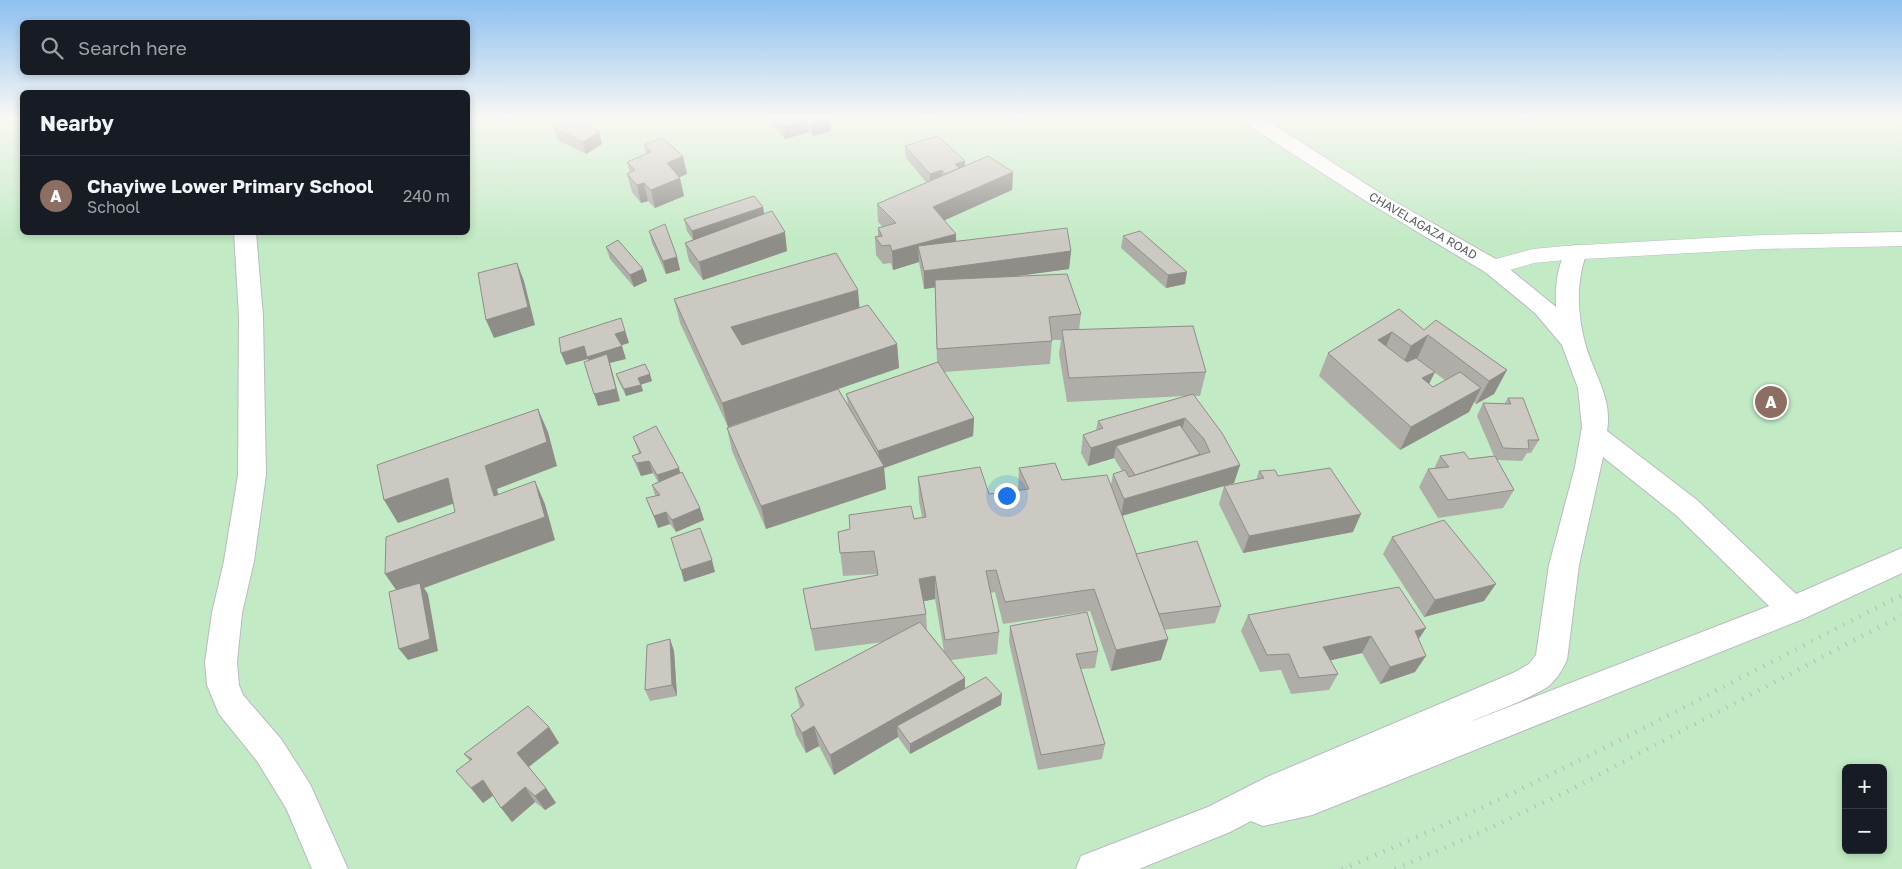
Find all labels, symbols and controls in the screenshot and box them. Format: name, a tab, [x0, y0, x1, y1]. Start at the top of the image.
search box	[20, 20, 470, 75]
icon: search	[38, 34, 66, 62]
text: Search here	[78, 36, 187, 59]
text: Nearby	[40, 110, 114, 136]
text: Chayiwe Lower Primary School	[87, 174, 373, 197]
text: A	[50, 186, 62, 206]
text: 240 m	[403, 186, 450, 206]
street label: CHAVELAGAZA ROAD	[1367, 188, 1480, 263]
text: School	[87, 197, 140, 217]
pin: A	[1755, 383, 1787, 421]
your location	[994, 483, 1020, 509]
map controls	[1842, 764, 1887, 854]
button: +	[1842, 764, 1887, 809]
button: −	[1842, 809, 1887, 854]

